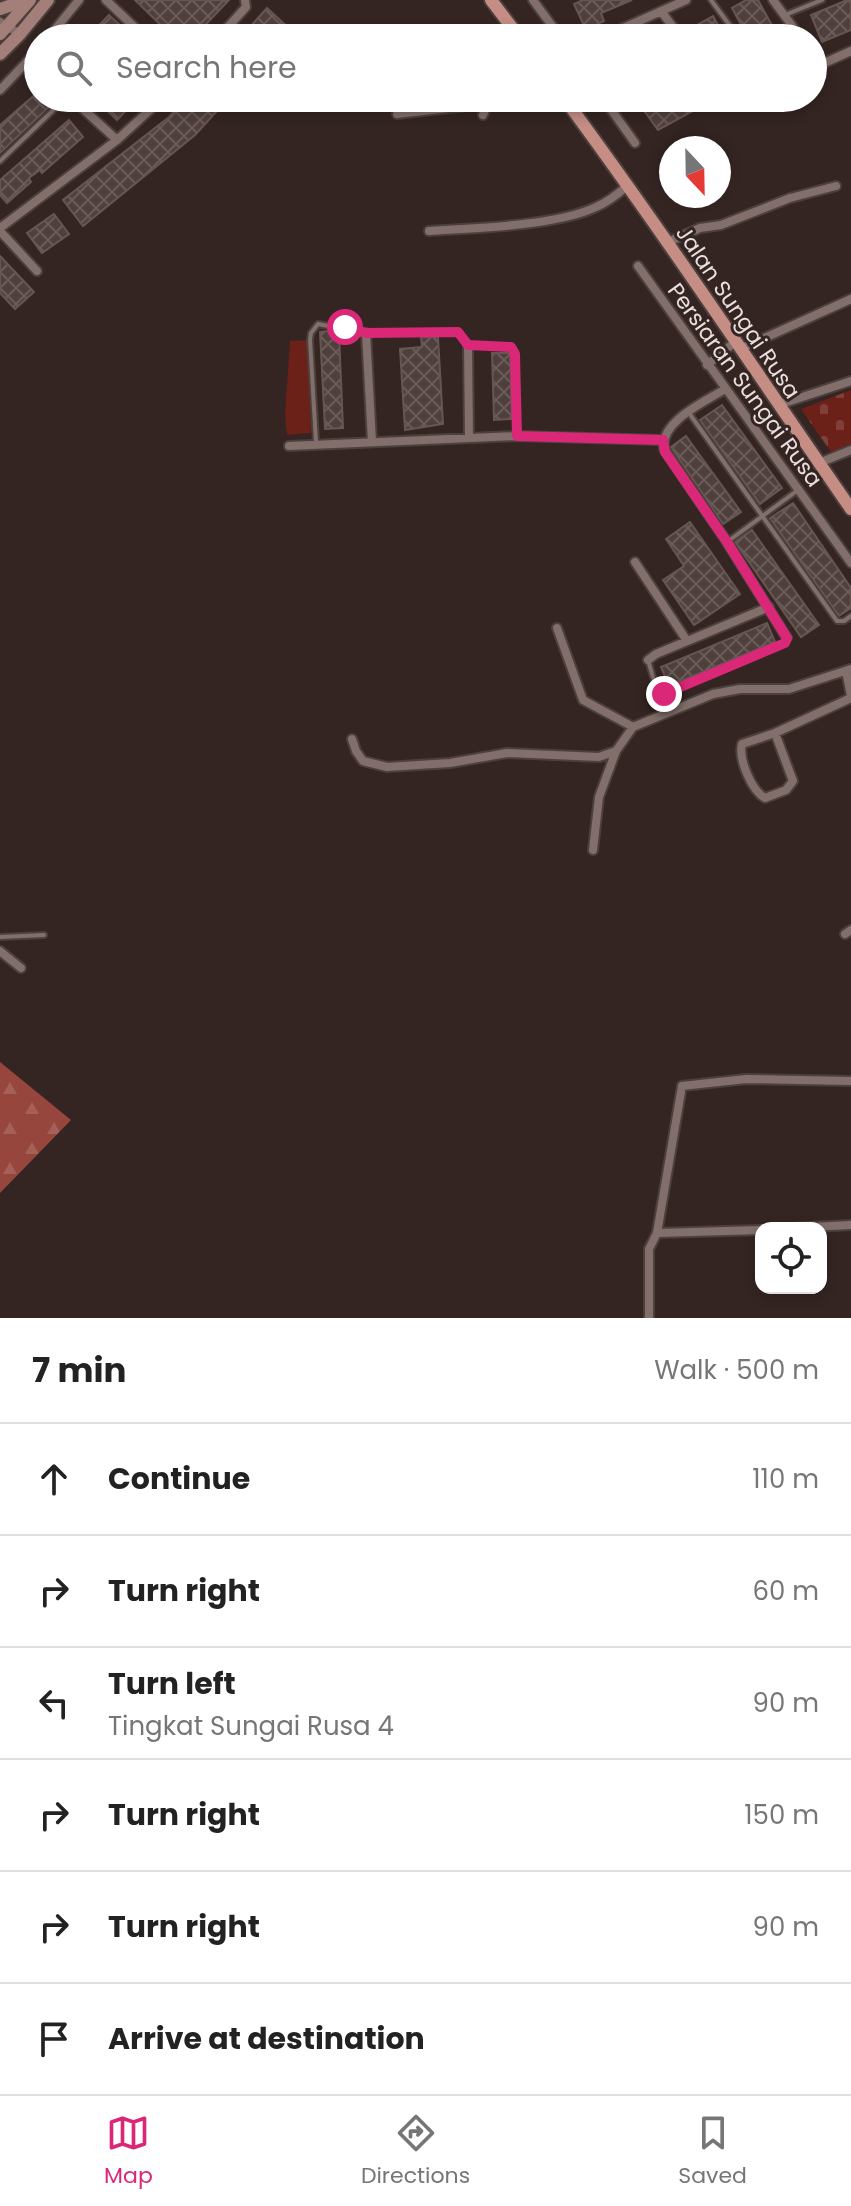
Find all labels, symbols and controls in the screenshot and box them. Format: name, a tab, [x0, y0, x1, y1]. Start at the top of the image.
search box	[24, 24, 827, 112]
icon: search	[52, 46, 96, 90]
text: Search here	[116, 46, 297, 89]
north arrow	[659, 136, 731, 208]
street label: Jalan Sungai Rusa	[668, 219, 808, 405]
street label: Persiaran Sungai Rusa	[660, 277, 830, 493]
route start	[327, 309, 363, 345]
route end	[646, 676, 682, 712]
map controls	[755, 1222, 827, 1294]
button: locate	[755, 1222, 827, 1294]
text: 7 min	[32, 1346, 126, 1394]
text: Walk · 500 m	[654, 1352, 819, 1388]
icon: ahead	[32, 1457, 76, 1501]
text: Continue	[108, 1457, 250, 1500]
text: 110 m	[752, 1461, 819, 1497]
icon: right	[32, 1569, 76, 1613]
text: Turn right	[108, 1569, 260, 1612]
text: 60 m	[752, 1573, 819, 1609]
text: Turn left	[108, 1662, 236, 1705]
icon: left	[32, 1681, 76, 1725]
text: 90 m	[753, 1685, 819, 1721]
text: Tingkat Sungai Rusa 4	[108, 1708, 394, 1744]
icon: right	[32, 1793, 76, 1837]
text: Turn right	[108, 1793, 260, 1836]
text: 150 m	[744, 1797, 819, 1833]
icon: right	[32, 1905, 76, 1949]
text: Turn right	[108, 1905, 260, 1948]
text: 90 m	[753, 1909, 819, 1945]
icon: arrive	[32, 2017, 76, 2061]
text: Arrive at destination	[108, 2017, 425, 2060]
tab: Map	[104, 2111, 153, 2192]
tab: Directions	[361, 2111, 470, 2192]
tab: Saved	[678, 2111, 747, 2192]

